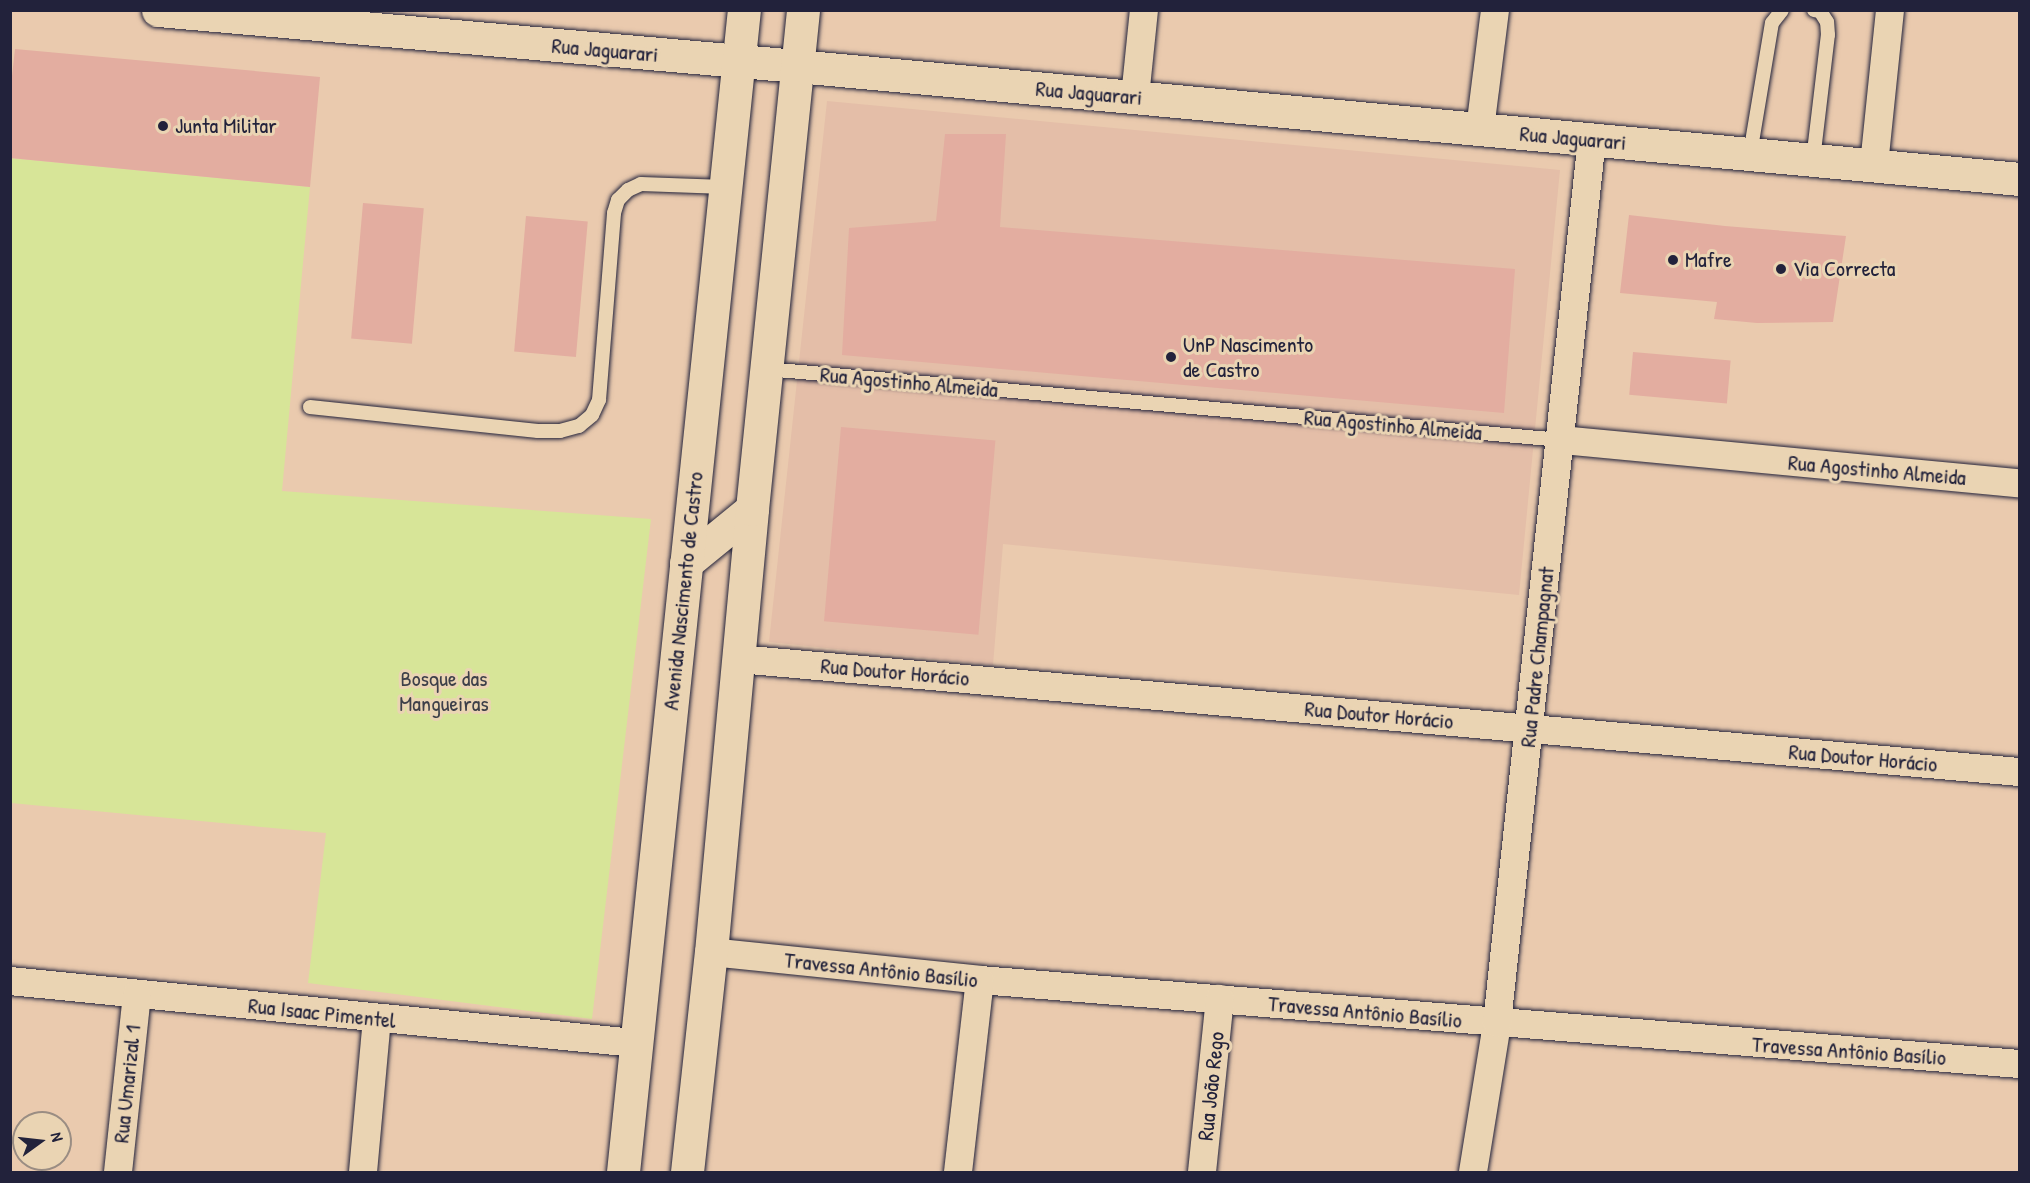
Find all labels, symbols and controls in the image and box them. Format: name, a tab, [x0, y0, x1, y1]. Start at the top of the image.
street label: Rua Jaguarari	[551, 32, 659, 68]
street label: Rua Jaguarari	[1035, 75, 1143, 111]
place label: Junta Militar	[175, 113, 277, 139]
marker: Junta Militar	[156, 119, 170, 133]
street label: Rua Jaguarari	[1519, 120, 1627, 156]
place label: Mafre	[1685, 247, 1732, 273]
marker: Mafre	[1666, 253, 1680, 267]
place label: Via Correcta	[1793, 256, 1895, 282]
marker: Via Correcta	[1774, 262, 1788, 276]
place label: UnP Nascimento de Castro	[1183, 331, 1313, 382]
marker: UnP Nascimento de Castro	[1164, 350, 1178, 364]
street label: Rua Agostinho Almeida	[819, 361, 999, 403]
street label: Rua Agostinho Almeida	[1303, 404, 1483, 446]
street label: Rua Agostinho Almeida	[1787, 449, 1967, 491]
street label: Avenida Nascimento de Castro	[657, 471, 709, 711]
street label: Rua Padre Champagnat	[1514, 565, 1560, 749]
street label: Rua Doutor Horácio	[820, 652, 970, 692]
park label: Bosque das Mangueiras	[399, 665, 489, 716]
street label: Rua Doutor Horácio	[1304, 695, 1454, 735]
street label: Rua Doutor Horácio	[1788, 738, 1938, 778]
street label: Travessa Antônio Basílio	[783, 947, 979, 993]
street label: Travessa Antônio Basílio	[1267, 990, 1463, 1034]
street label: Rua Isaac Pimentel	[247, 992, 397, 1034]
street label: Rua Umarizal 1	[108, 1024, 146, 1144]
street label: Rua João Rego	[1192, 1030, 1230, 1142]
street label: Travessa Antônio Basílio	[1751, 1031, 1947, 1071]
north arrow	[12, 1111, 72, 1171]
text: N	[46, 1130, 69, 1144]

